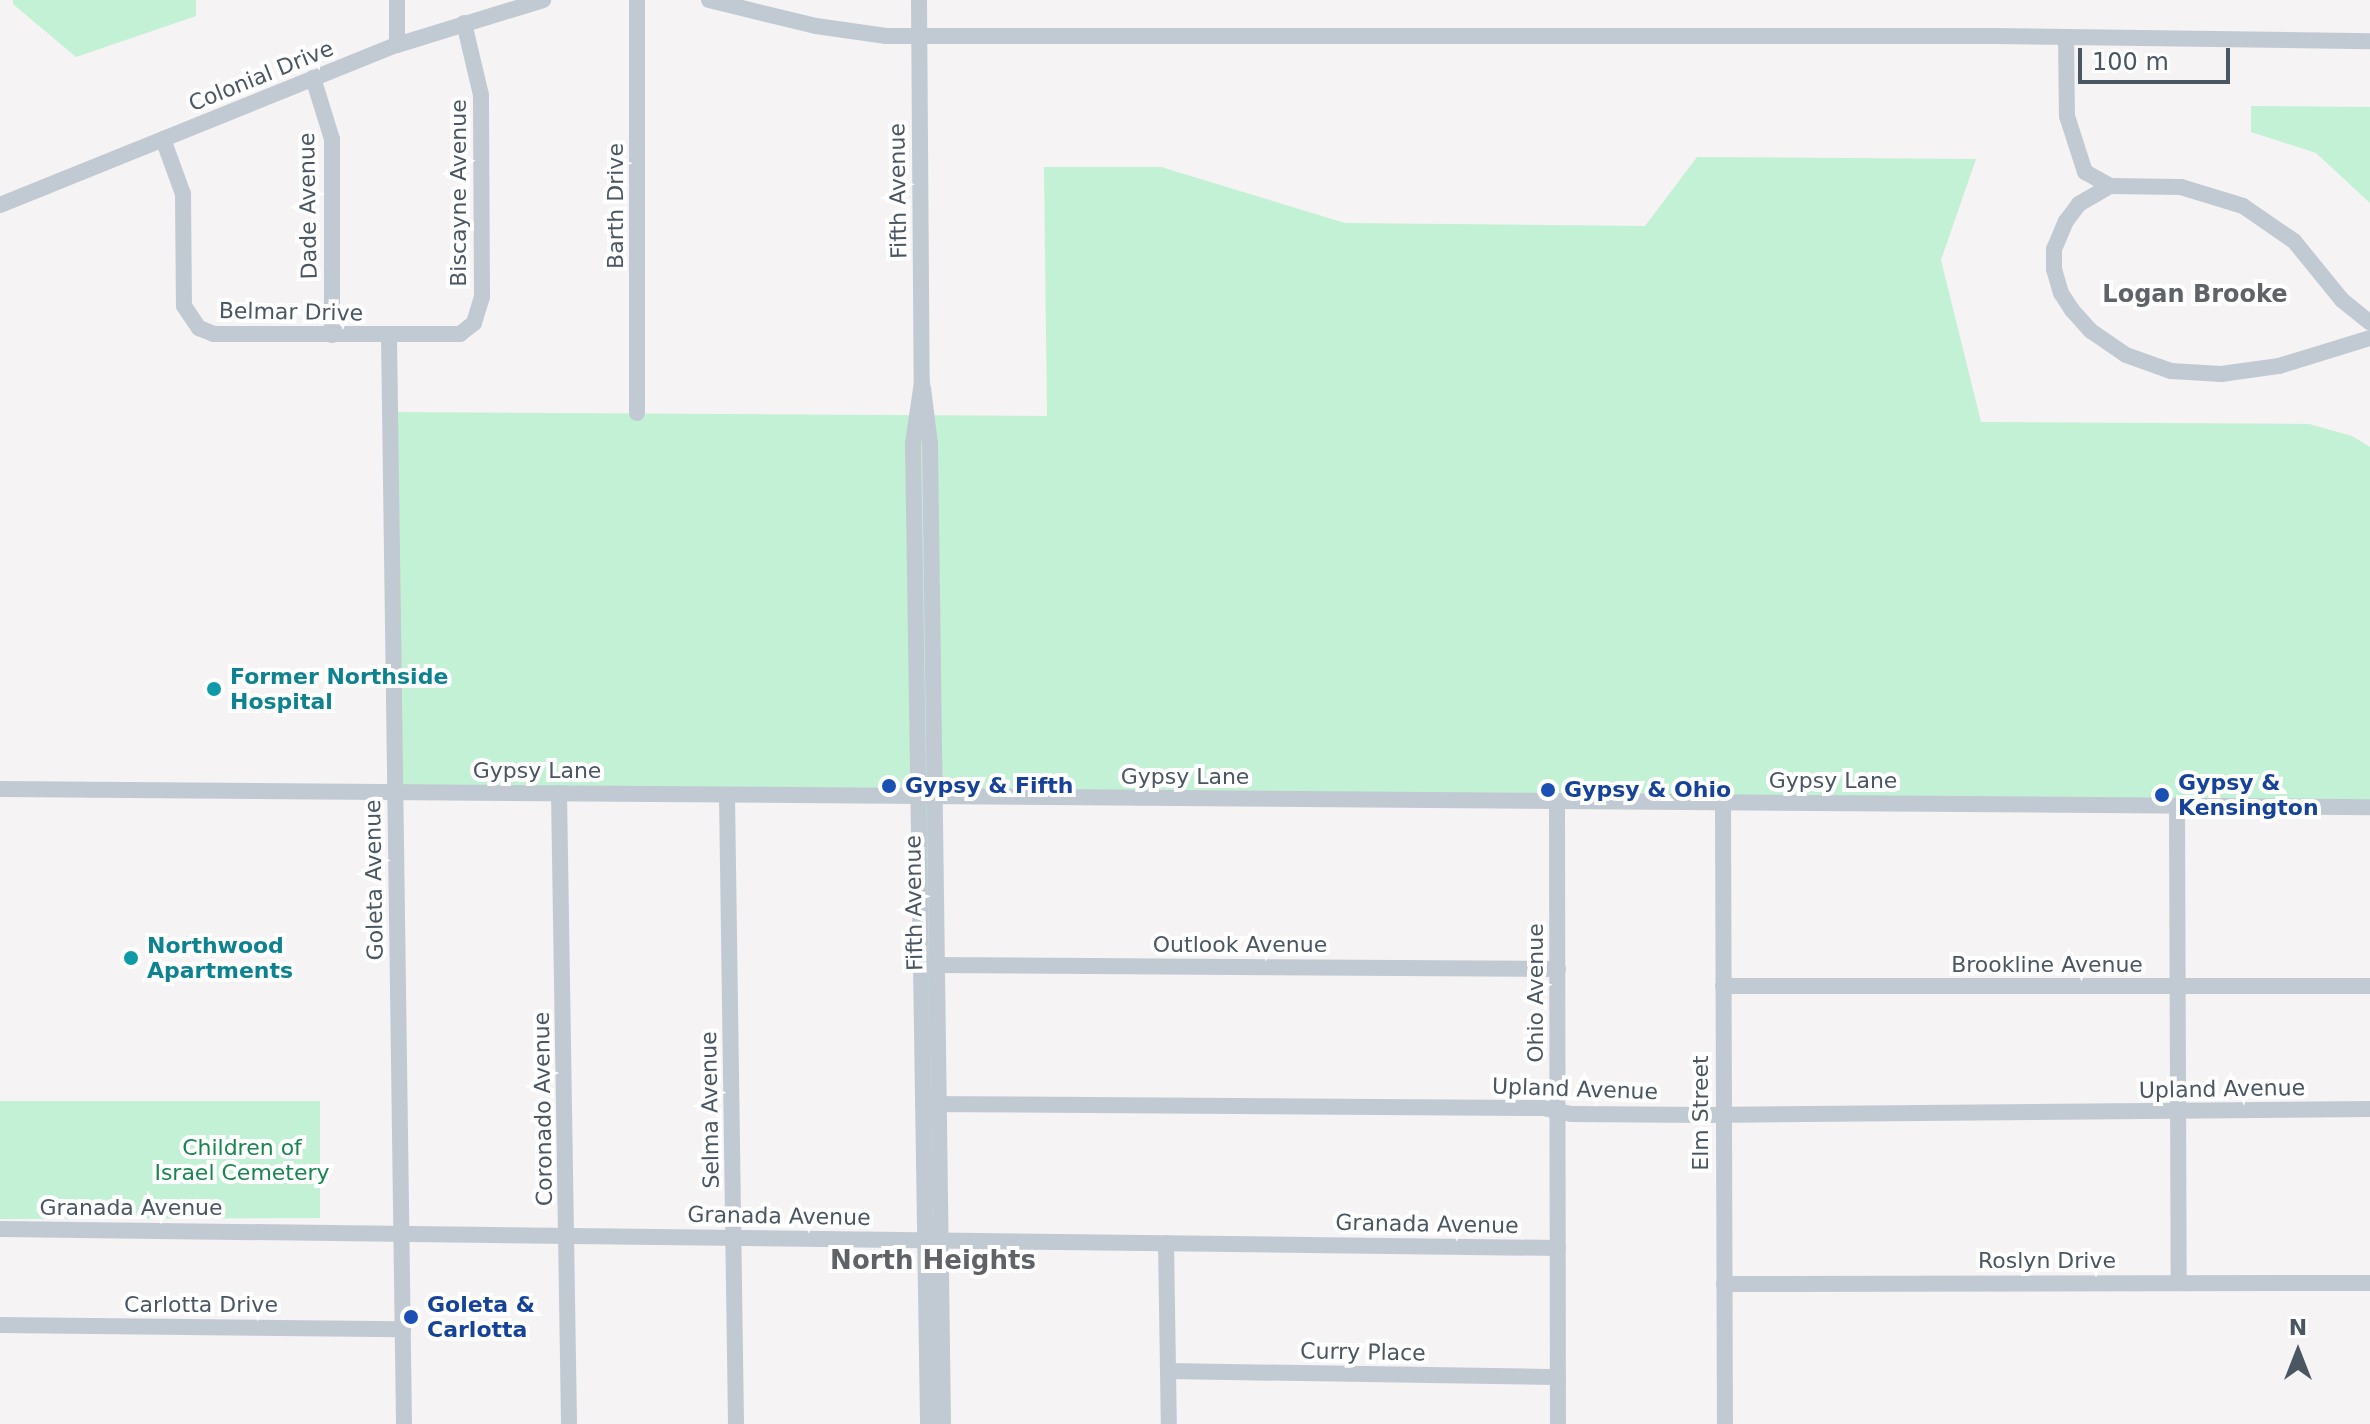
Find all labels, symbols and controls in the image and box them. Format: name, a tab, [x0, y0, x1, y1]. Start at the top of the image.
scale bar	[2082, 32, 2234, 82]
street label: Colonial Drive	[185, 35, 337, 117]
text: 100 m	[2092, 48, 2169, 76]
street label: Biscayne Avenue	[446, 99, 472, 287]
street label: Fifth Avenue	[884, 123, 912, 259]
street label: Dade Avenue	[294, 132, 322, 280]
street label: Barth Drive	[603, 143, 629, 269]
district label: Logan Brooke	[2102, 281, 2288, 309]
street label: Belmar Drive	[219, 298, 363, 326]
place label: Former Northside Hospital	[230, 663, 448, 714]
marker: Former Northside Hospital	[205, 680, 223, 698]
street label: Gypsy Lane	[473, 758, 601, 784]
street label: Gypsy Lane	[1121, 764, 1249, 790]
street label: Gypsy Lane	[1769, 768, 1897, 794]
place label: Gypsy & Kensington	[2178, 769, 2319, 820]
place label: Gypsy & Fifth	[905, 773, 1073, 799]
marker: Gypsy & Fifth	[880, 777, 898, 795]
place label: Gypsy & Ohio	[1564, 777, 1731, 803]
marker: Gypsy & Ohio	[1539, 781, 1557, 799]
marker: Gypsy & Kensington	[2153, 786, 2171, 804]
street label: Goleta Avenue	[359, 799, 389, 961]
street label: Fifth Avenue	[900, 835, 928, 971]
street label: Ohio Avenue	[1523, 923, 1549, 1063]
place label: Northwood Apartments	[147, 932, 293, 984]
street label: Outlook Avenue	[1153, 932, 1327, 958]
marker: Northwood Apartments	[122, 949, 140, 967]
street label: Brookline Avenue	[1951, 952, 2143, 978]
street label: Coronado Avenue	[528, 1012, 558, 1206]
street label: Selma Avenue	[695, 1031, 725, 1189]
street label: Elm Street	[1688, 1055, 1714, 1171]
street label: Upland Avenue	[1491, 1073, 1659, 1105]
street label: Upland Avenue	[2139, 1074, 2305, 1104]
park label: Children of Israel Cemetery	[154, 1134, 330, 1186]
street label: Granada Avenue	[39, 1195, 223, 1221]
street label: Granada Avenue	[687, 1201, 871, 1231]
street label: Granada Avenue	[1335, 1209, 1519, 1239]
district label: North Heights	[830, 1245, 1036, 1277]
street label: Roslyn Drive	[1978, 1248, 2116, 1274]
place label: Goleta & Carlotta	[427, 1291, 535, 1342]
street label: Carlotta Drive	[124, 1292, 278, 1318]
marker: Goleta & Carlotta	[402, 1308, 420, 1326]
north arrow	[2258, 1312, 2338, 1392]
text: N	[2289, 1315, 2307, 1340]
street label: Curry Place	[1300, 1338, 1426, 1366]

